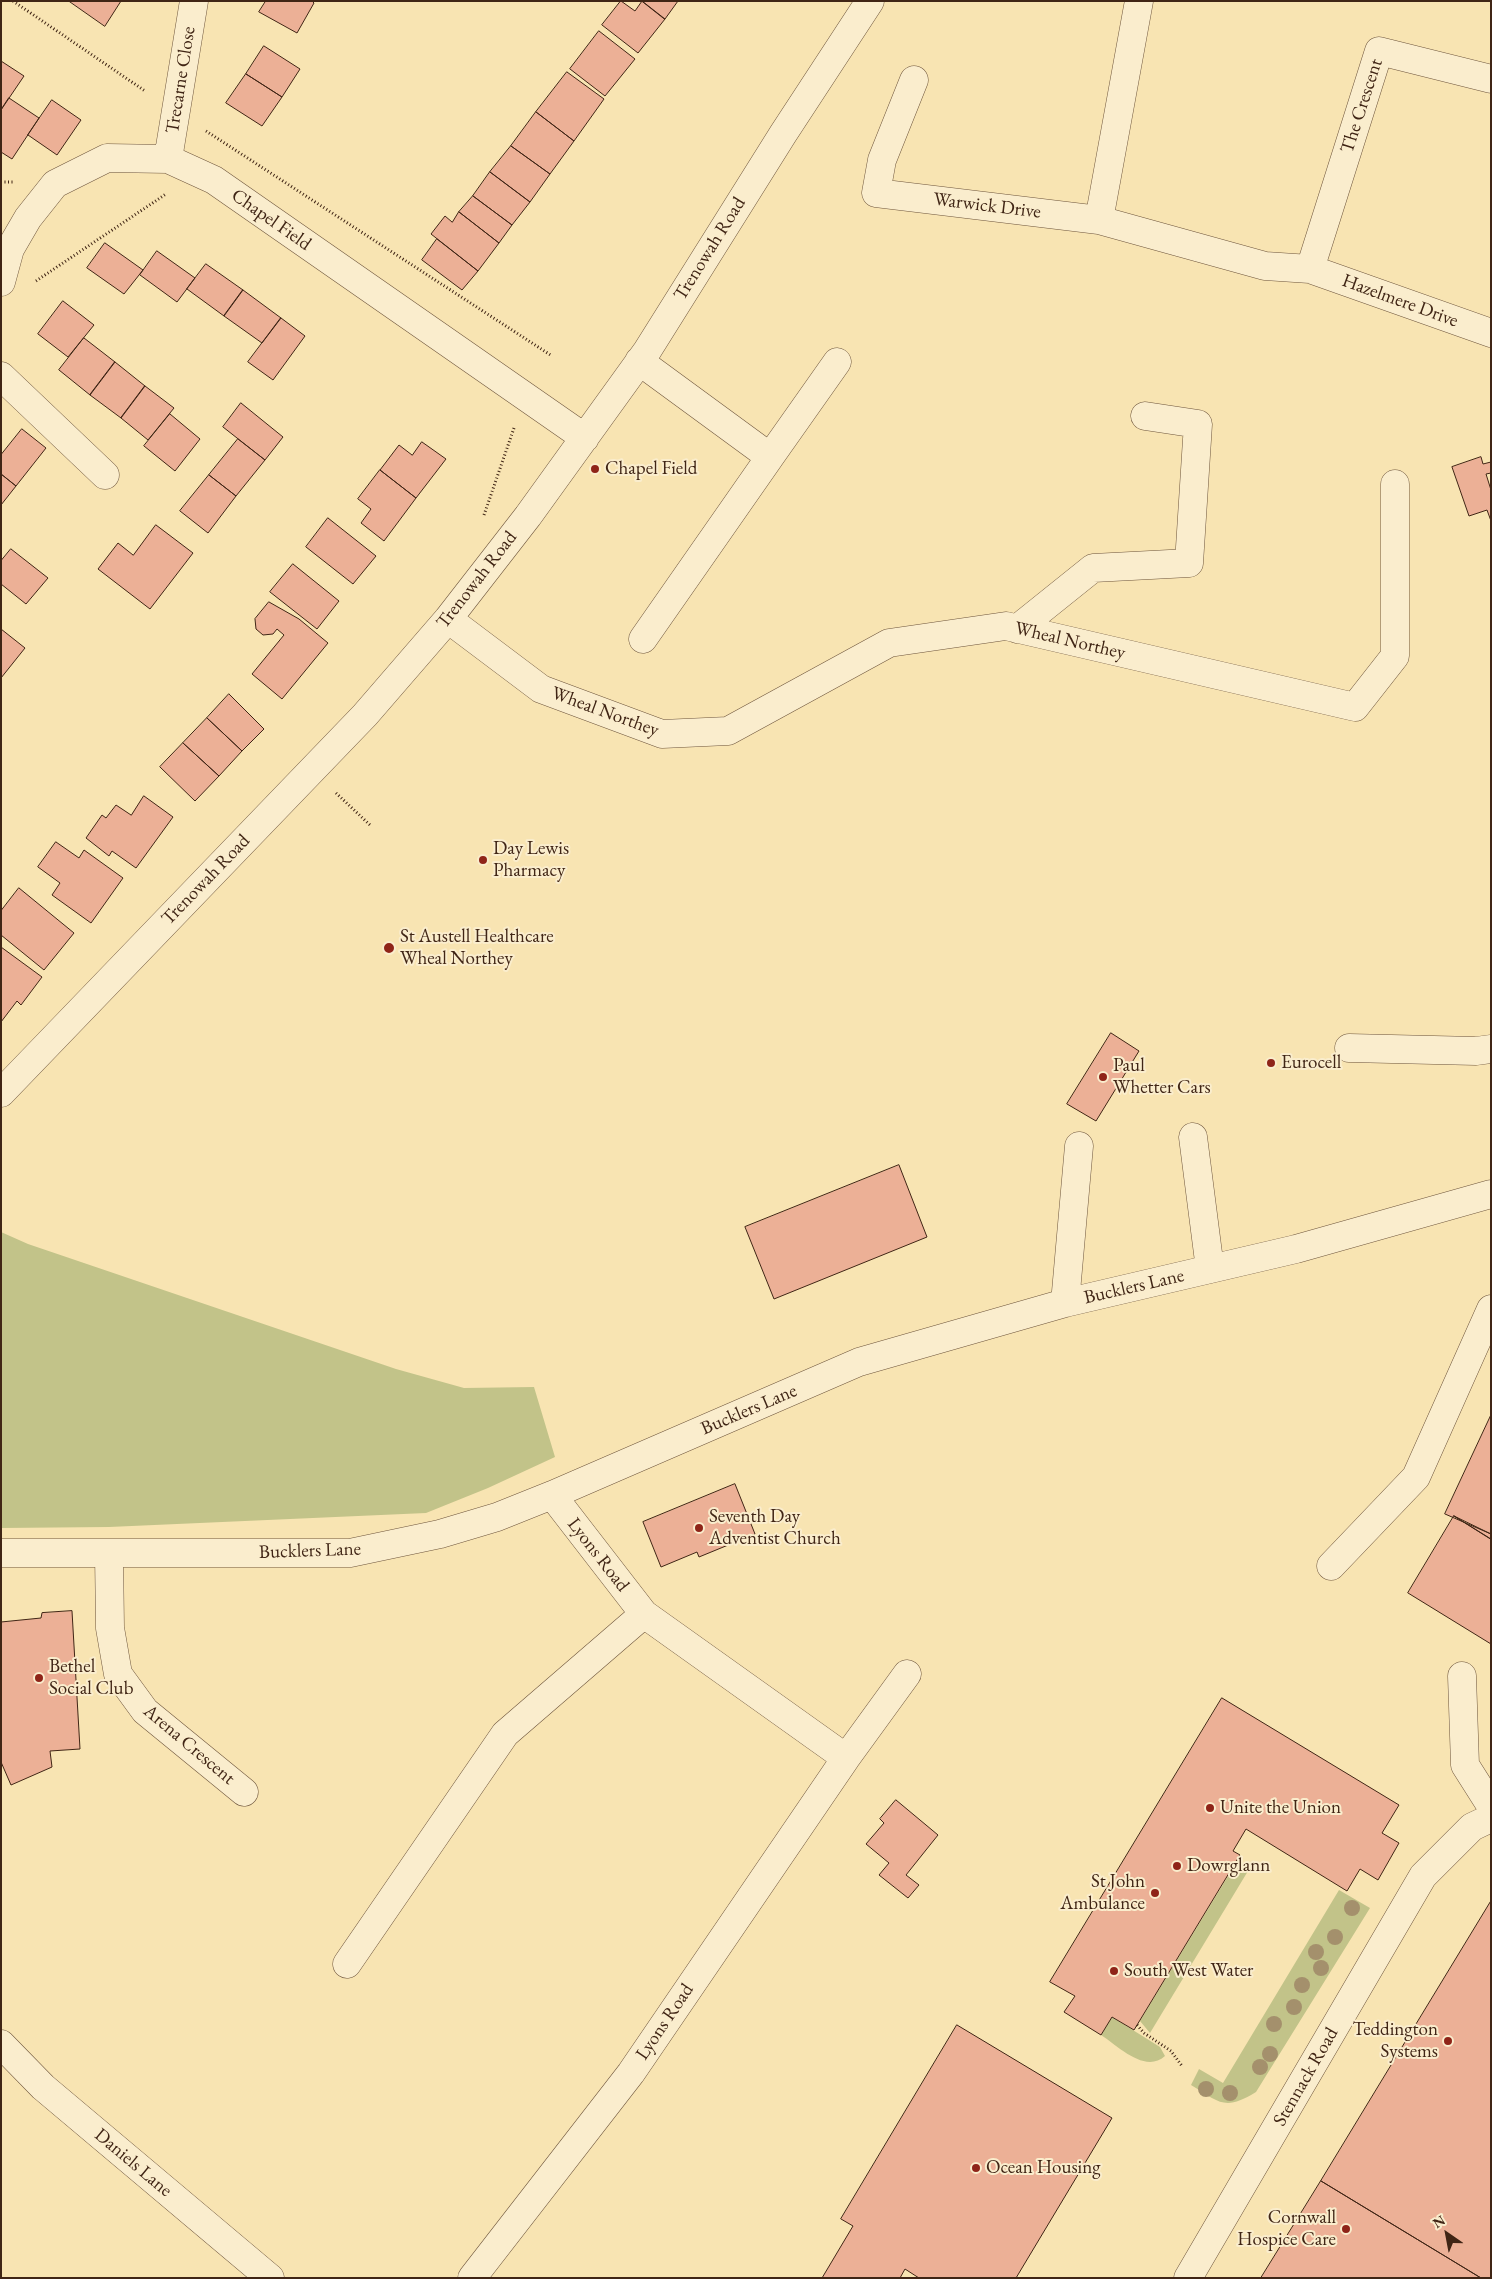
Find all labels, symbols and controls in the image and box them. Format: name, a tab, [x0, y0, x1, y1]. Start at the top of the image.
street label: Trecarne Close	[161, 25, 201, 135]
street label: The Crescent	[1336, 56, 1388, 156]
street label: Chapel Field	[227, 184, 315, 256]
street label: Warwick Drive	[932, 188, 1042, 224]
street label: Trenowah Road	[669, 193, 751, 305]
street label: Hazelmere Drive	[1339, 269, 1461, 333]
place label: Chapel Field	[605, 458, 697, 480]
marker: Chapel Field	[589, 463, 601, 475]
street label: Trenowah Road	[432, 527, 522, 633]
street label: Wheal Northey	[1012, 617, 1128, 665]
street label: Wheal Northey	[548, 682, 662, 742]
street label: Trenowah Road	[157, 830, 255, 930]
place label: Day Lewis Pharmacy	[493, 838, 569, 882]
marker: Day Lewis Pharmacy	[477, 854, 489, 866]
place label: St Austell Healthcare Wheal Northey	[400, 926, 554, 970]
marker: St Austell Healthcare Wheal Northey	[382, 941, 396, 955]
place label: Eurocell	[1281, 1052, 1341, 1074]
place label: Paul Whetter Cars	[1113, 1055, 1211, 1099]
marker: Eurocell	[1265, 1057, 1277, 1069]
marker: Paul Whetter Cars	[1097, 1071, 1109, 1083]
street label: Bucklers Lane	[1082, 1264, 1186, 1310]
street label: Bucklers Lane	[698, 1380, 800, 1440]
place label: Seventh Day Adventist Church	[709, 1506, 841, 1550]
street label: Lyons Road	[562, 1514, 634, 1596]
marker: Seventh Day Adventist Church	[693, 1522, 705, 1534]
street label: Bucklers Lane	[259, 1538, 361, 1564]
place label: Bethel Social Club	[49, 1656, 133, 1700]
marker: Bethel Social Club	[33, 1672, 45, 1684]
street label: Arena Crescent	[139, 1700, 239, 1790]
place label: Unite the Union	[1220, 1797, 1341, 1819]
marker: Unite the Union	[1204, 1802, 1216, 1814]
place label: Dowrglann	[1187, 1855, 1270, 1877]
marker: Dowrglann	[1171, 1860, 1183, 1872]
place label: St John Ambulance	[1060, 1871, 1145, 1915]
marker: St John Ambulance	[1149, 1887, 1161, 1899]
place label: South West Water	[1124, 1960, 1253, 1982]
marker: South West Water	[1108, 1965, 1120, 1977]
street label: Lyons Road	[631, 1980, 699, 2064]
place label: Teddington Systems	[1352, 2019, 1438, 2063]
street label: Stennack Road	[1269, 2024, 1343, 2130]
marker: Teddington Systems	[1442, 2035, 1454, 2047]
street label: Daniels Lane	[89, 2124, 177, 2202]
place label: Ocean Housing	[986, 2157, 1101, 2179]
marker: Ocean Housing	[970, 2162, 982, 2174]
place label: Cornwall Hospice Care	[1237, 2207, 1336, 2251]
north arrow	[1422, 2209, 1472, 2259]
text: N	[1429, 2211, 1448, 2232]
marker: Cornwall Hospice Care	[1340, 2223, 1352, 2235]

